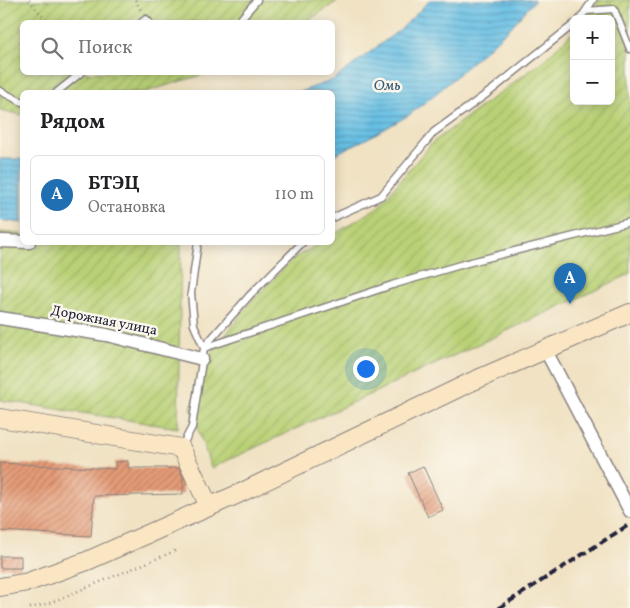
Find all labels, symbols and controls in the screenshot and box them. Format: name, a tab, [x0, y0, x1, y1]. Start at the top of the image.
map controls	[570, 15, 615, 105]
button: +	[570, 15, 615, 60]
search box	[20, 20, 335, 75]
icon: search	[38, 34, 66, 62]
text: Поиск	[78, 35, 132, 61]
button: −	[570, 60, 615, 105]
water label: Омь	[373, 76, 401, 97]
text: Рядом	[40, 108, 105, 137]
text: БТЭЦ	[88, 171, 140, 197]
text: A	[51, 184, 63, 206]
text: 110 m	[275, 184, 314, 206]
text: Остановка	[88, 197, 166, 219]
pin: A	[554, 263, 586, 304]
street label: Дорожная улица	[49, 301, 159, 341]
your location	[353, 356, 379, 382]

